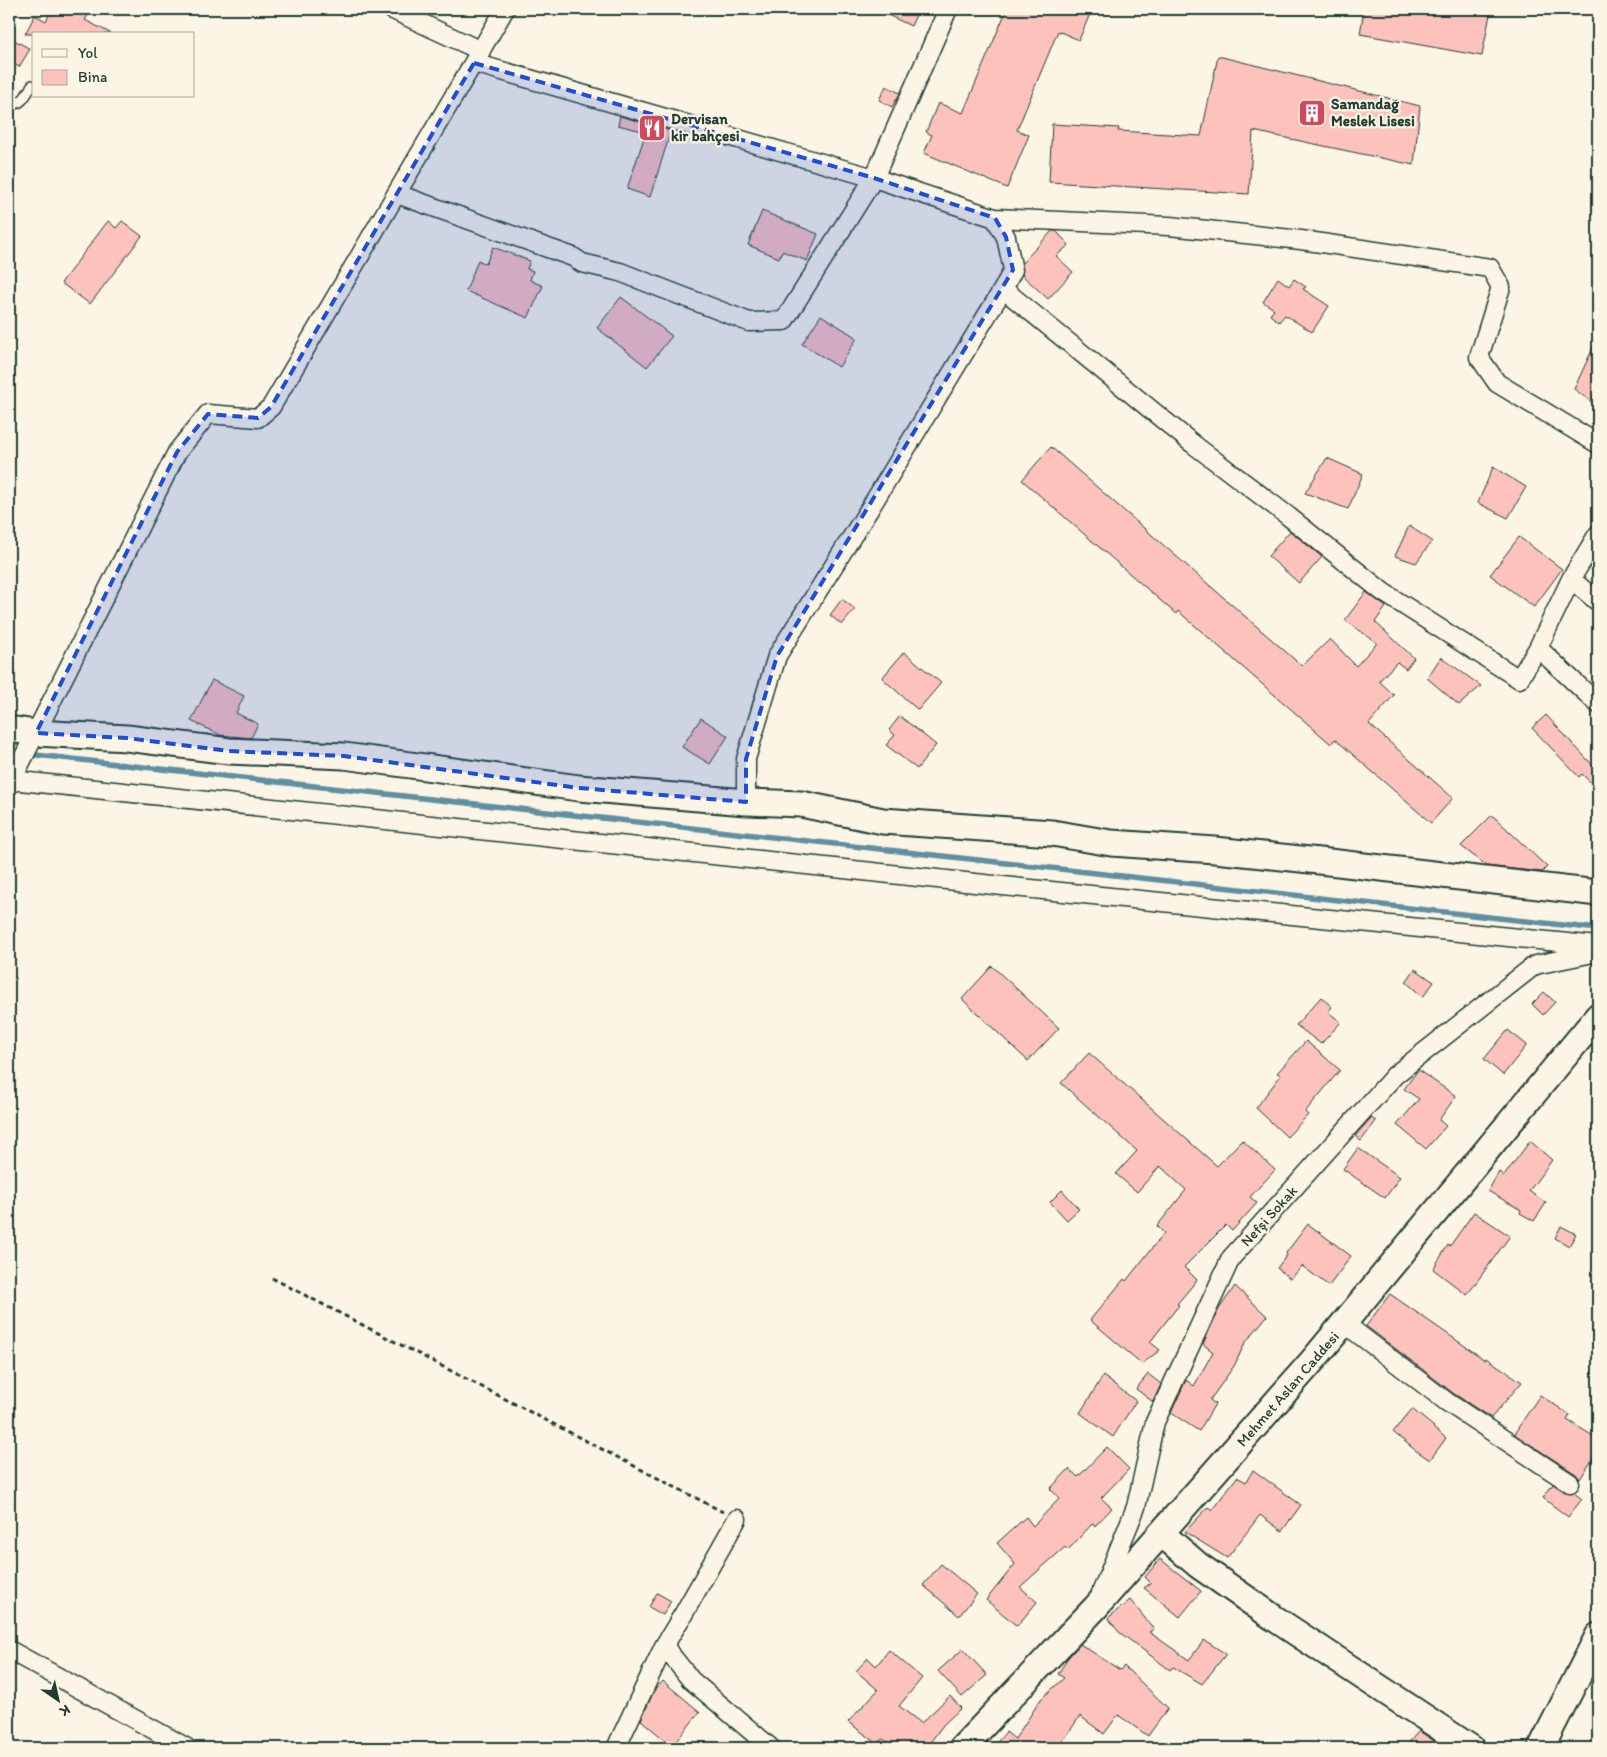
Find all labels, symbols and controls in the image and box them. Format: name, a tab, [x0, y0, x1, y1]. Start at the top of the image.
legend	[32, 32, 195, 98]
text: Yol	[78, 44, 98, 62]
text: Bina	[78, 68, 108, 86]
place label: Samandağ Meslek Lisesi	[1331, 95, 1415, 130]
building icon: Samandağ Meslek Lisesi	[1297, 98, 1327, 128]
place label: Dervisan kir bahçesi	[671, 110, 740, 146]
restaurant icon: Dervisan kir bahçesi	[637, 113, 667, 143]
street label: Nefşi Sokak	[1237, 1182, 1301, 1250]
street label: Mehmet Aslan Caddesi	[1233, 1328, 1343, 1450]
north arrow	[32, 1674, 82, 1724]
text: K	[56, 1701, 73, 1720]

